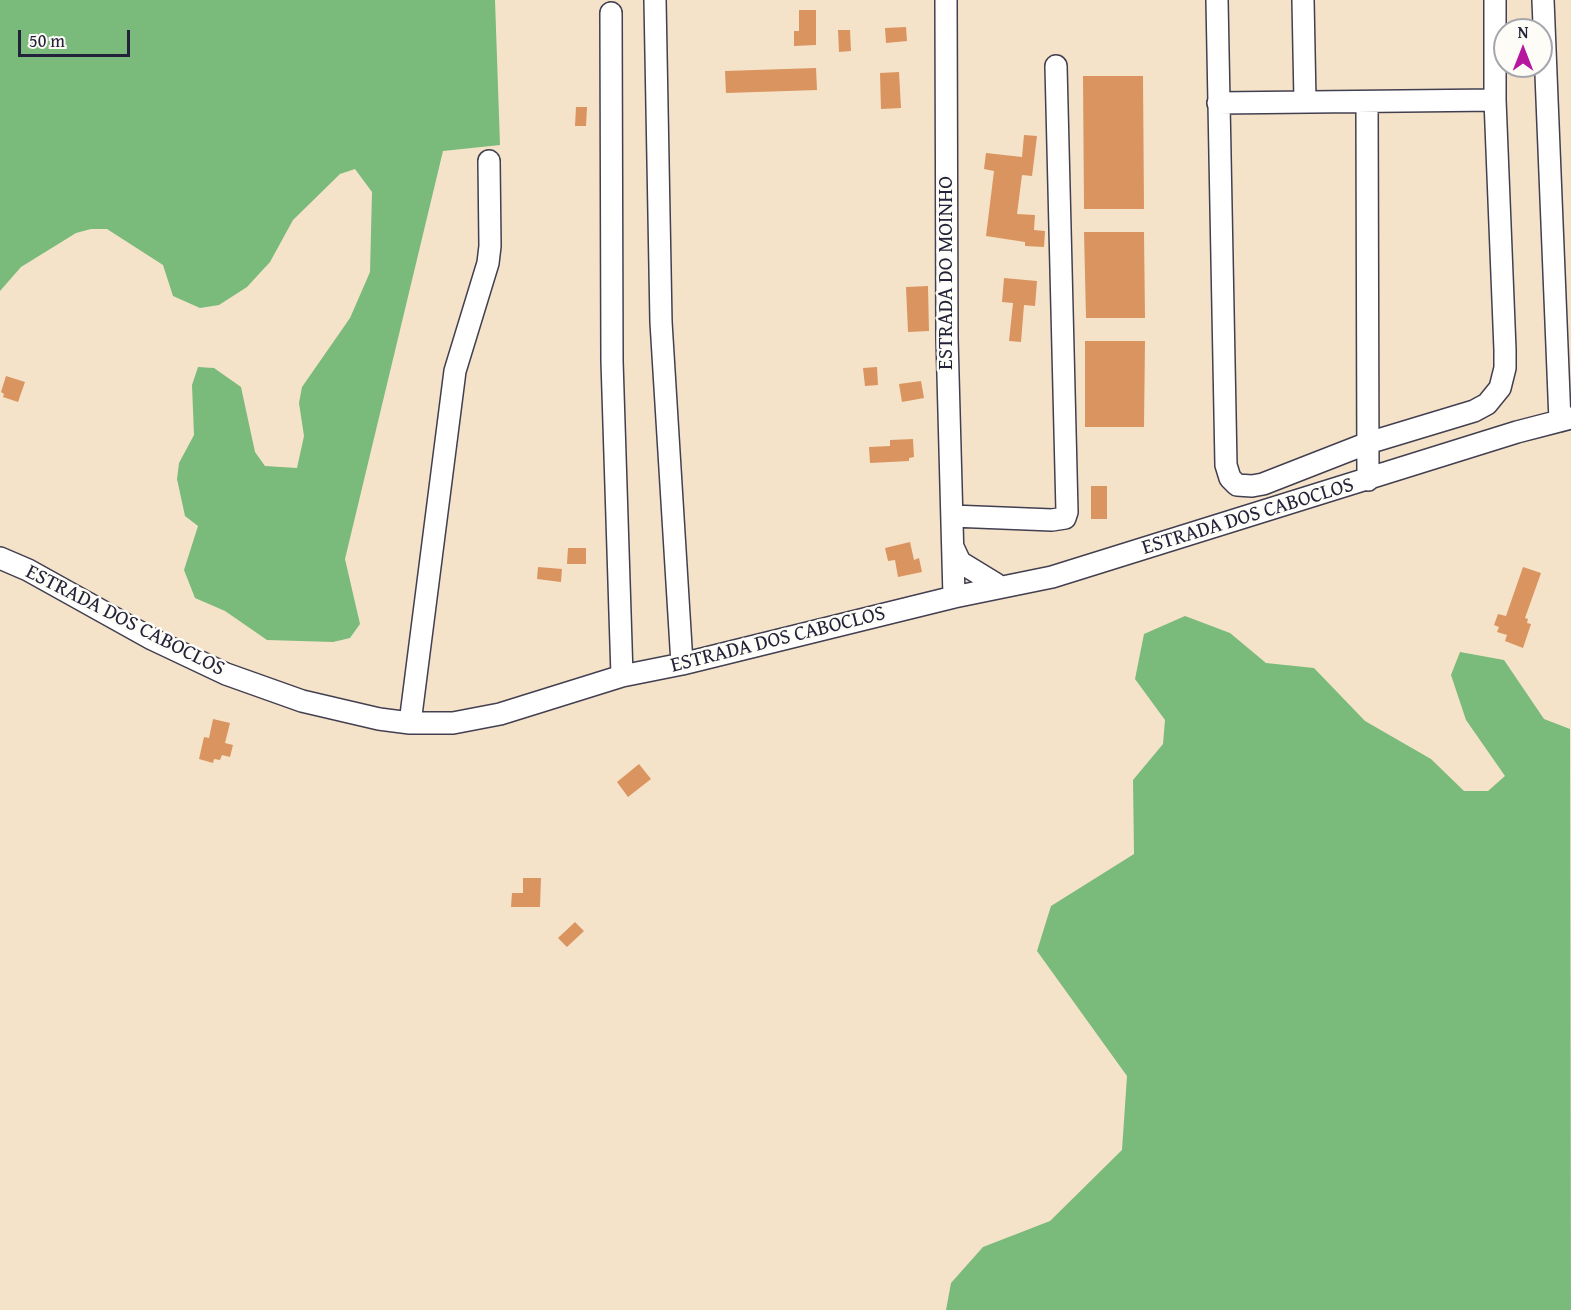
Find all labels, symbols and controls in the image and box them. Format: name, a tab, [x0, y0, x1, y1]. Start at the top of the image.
scale bar	[21, 18, 134, 56]
north arrow	[1493, 18, 1553, 78]
text: N	[1518, 20, 1528, 44]
text: 50 m	[29, 27, 65, 54]
street label: ESTRADA DO MOINHO	[934, 176, 960, 370]
street label: ESTRADA DOS CABOCLOS	[1139, 473, 1357, 561]
street label: ESTRADA DOS CABOCLOS	[21, 560, 229, 682]
street label: ESTRADA DOS CABOCLOS	[668, 601, 888, 679]

